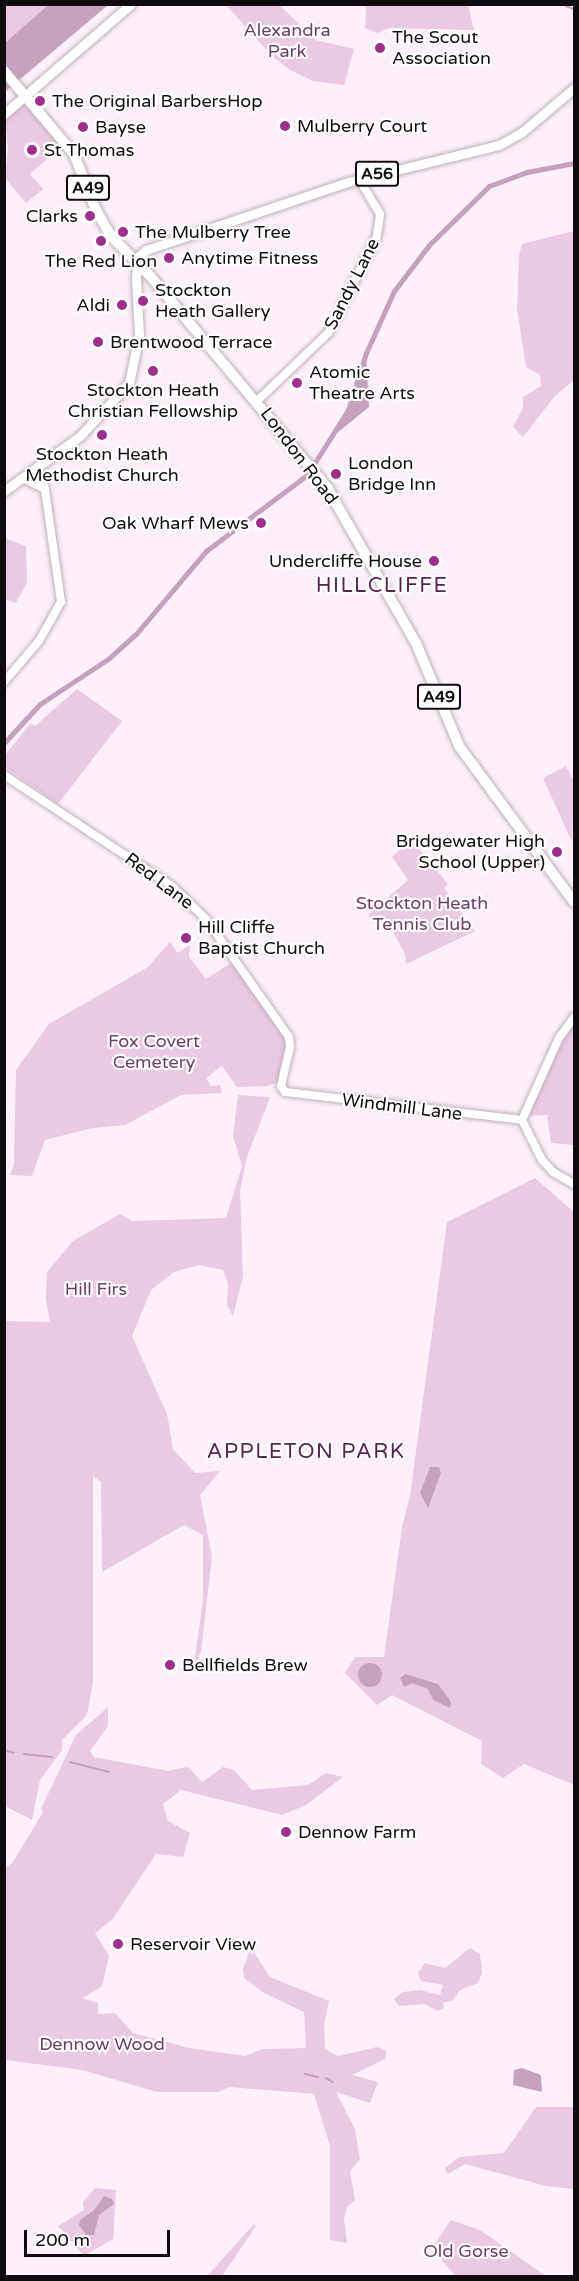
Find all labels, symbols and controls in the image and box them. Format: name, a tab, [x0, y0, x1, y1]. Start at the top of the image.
park label: Alexandra Park	[243, 20, 331, 63]
place label: The Scout Association	[392, 27, 491, 70]
marker: The Scout Association	[373, 41, 387, 55]
place label: The Original BarbersHop	[52, 90, 263, 112]
marker: The Original BarbersHop	[33, 94, 47, 108]
place label: Mulberry Court	[297, 115, 427, 137]
place label: Bayse	[95, 116, 146, 138]
marker: Mulberry Court	[278, 119, 292, 133]
marker: Bayse	[76, 120, 90, 134]
place label: St Thomas	[44, 139, 134, 161]
marker: St Thomas	[25, 143, 39, 157]
road number: A56	[354, 161, 400, 187]
road number: A49	[66, 175, 110, 201]
place label: Clarks	[26, 205, 78, 227]
marker: Clarks	[83, 209, 97, 223]
place label: The Mulberry Tree	[135, 221, 291, 243]
marker: The Mulberry Tree	[116, 225, 130, 239]
marker: The Red Lion	[94, 234, 108, 248]
street label: Sandy Lane	[320, 235, 384, 333]
place label: Anytime Fitness	[181, 247, 318, 269]
place label: The Red Lion	[45, 250, 157, 272]
marker: Anytime Fitness	[162, 251, 176, 265]
place label: Stockton Heath Gallery	[155, 280, 270, 322]
place label: Aldi	[76, 294, 110, 316]
marker: Stockton Heath Gallery	[136, 294, 150, 308]
marker: Aldi	[115, 298, 129, 312]
place label: Brentwood Terrace	[110, 331, 272, 353]
marker: Brentwood Terrace	[91, 335, 105, 349]
place label: Atomic Theatre Arts	[309, 362, 415, 404]
marker: Stockton Heath Christian Fellowship	[146, 364, 160, 378]
marker: Atomic Theatre Arts	[290, 376, 304, 390]
place label: Stockton Heath Christian Fellowship	[68, 380, 238, 422]
street label: London Road	[256, 403, 342, 509]
marker: Stockton Heath Methodist Church	[95, 428, 109, 442]
place label: Stockton Heath Methodist Church	[25, 444, 179, 486]
place label: London Bridge Inn	[348, 453, 436, 496]
marker: London Bridge Inn	[329, 467, 343, 481]
place label: Oak Wharf Mews	[102, 512, 249, 534]
marker: Oak Wharf Mews	[254, 516, 268, 530]
place label: Undercliffe House	[269, 550, 422, 572]
marker: Undercliffe House	[427, 554, 441, 568]
district label: HILLCLIFFE	[316, 573, 448, 599]
road number: A49	[416, 684, 462, 710]
place label: Bridgewater High School (Upper)	[396, 831, 545, 874]
marker: Bridgewater High School (Upper)	[550, 845, 564, 859]
street label: Red Lane	[120, 848, 198, 914]
park label: Stockton Heath Tennis Club	[356, 893, 488, 936]
place label: Hill Cliffe Baptist Church	[198, 917, 325, 960]
marker: Hill Cliffe Baptist Church	[179, 931, 193, 945]
park label: Fox Covert Cemetery	[108, 1031, 200, 1074]
street label: Windmill Lane	[341, 1089, 463, 1125]
park label: Hill Firs	[65, 1278, 127, 1300]
district label: APPLETON PARK	[207, 1439, 405, 1465]
place label: Bellfields Brew	[182, 1654, 308, 1676]
marker: Bellfields Brew	[163, 1658, 177, 1672]
place label: Dennow Farm	[298, 1821, 416, 1843]
marker: Dennow Farm	[279, 1825, 293, 1839]
place label: Reservoir View	[130, 1933, 256, 1955]
marker: Reservoir View	[111, 1937, 125, 1951]
park label: Dennow Wood	[39, 2033, 165, 2055]
scale bar	[27, 2218, 172, 2256]
text: 200 m	[35, 2229, 90, 2251]
park label: Old Gorse	[423, 2240, 509, 2262]

